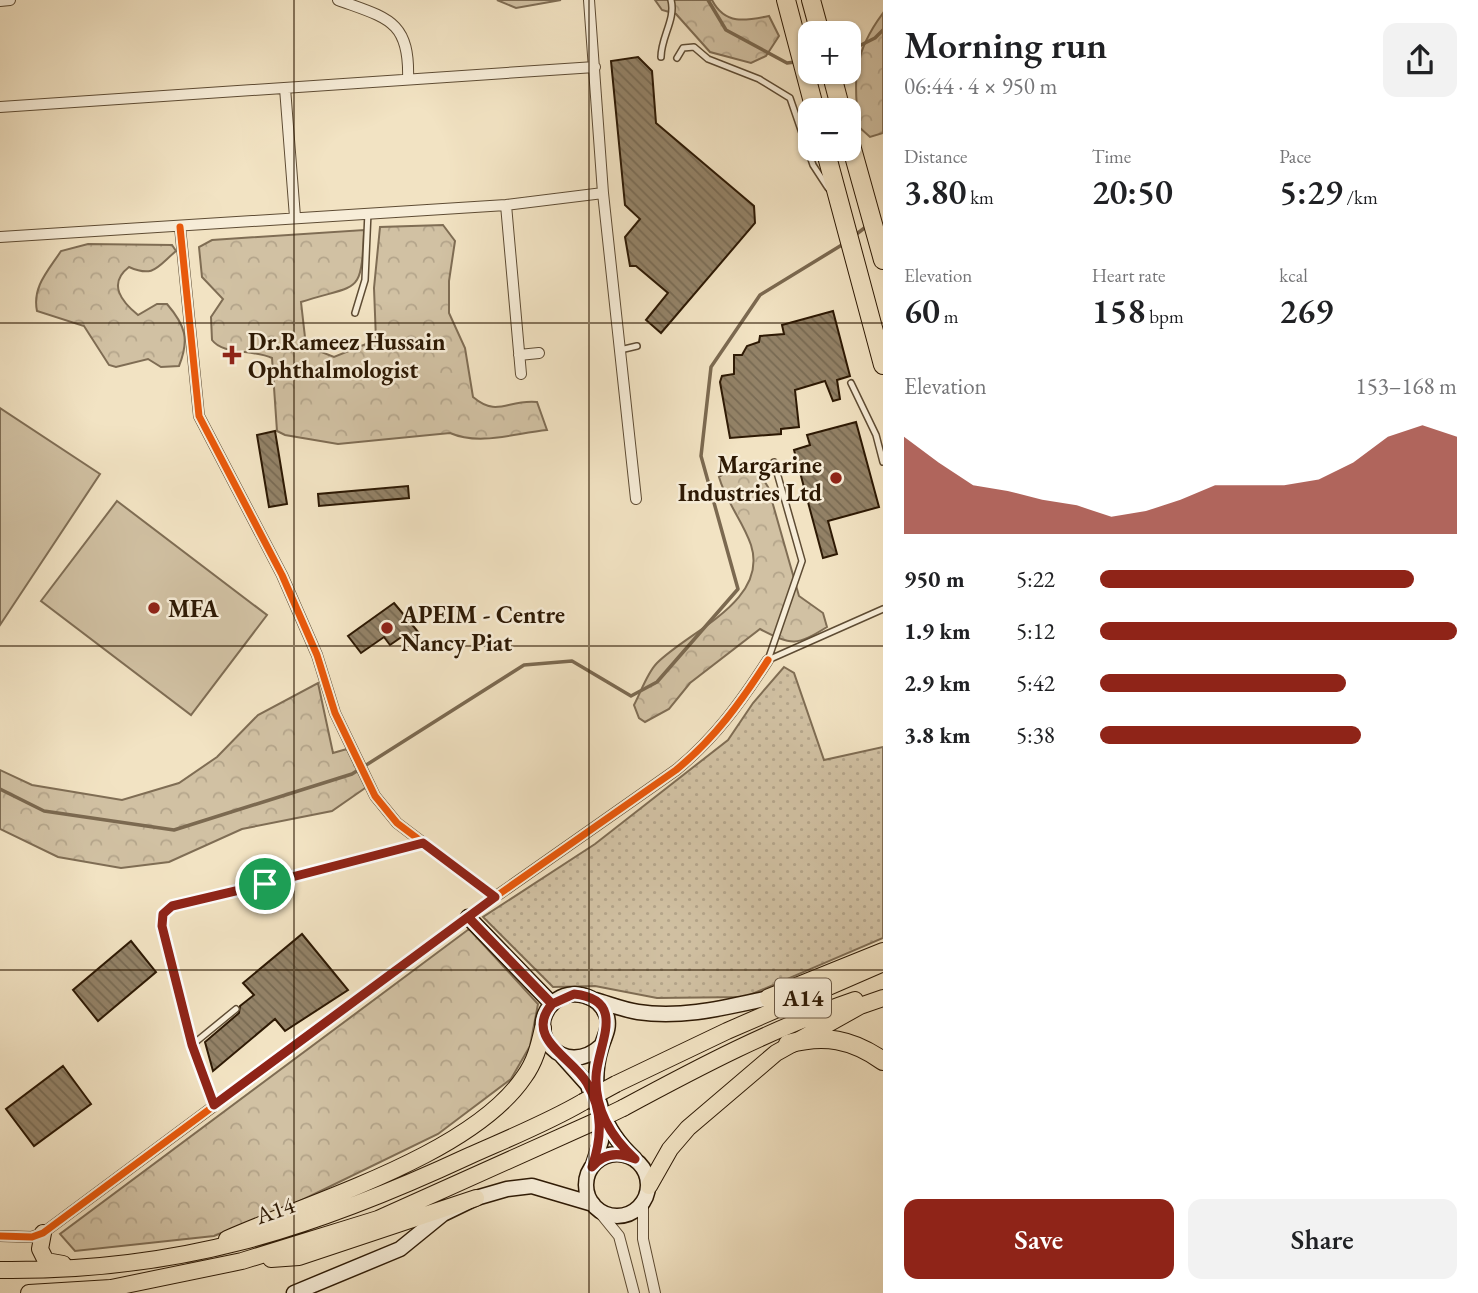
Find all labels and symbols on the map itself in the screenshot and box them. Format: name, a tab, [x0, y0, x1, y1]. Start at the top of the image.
place label: Dr.Rameez Hussain Ophthalmologist	[248, 326, 446, 386]
marker: Dr.Rameez Hussain Ophthalmologist	[222, 345, 242, 365]
place label: Margarine Industries Ltd	[678, 449, 823, 508]
marker: Margarine Industries Ltd	[828, 470, 844, 486]
place label: MFA	[168, 593, 219, 624]
place label: APEIM - Centre Nancy Piat	[400, 599, 565, 659]
marker: MFA	[146, 600, 162, 616]
marker: APEIM - Centre Nancy Piat	[379, 620, 395, 636]
pin	[235, 854, 295, 914]
road number: A14	[775, 979, 831, 1018]
street label: A14	[250, 1189, 299, 1231]

